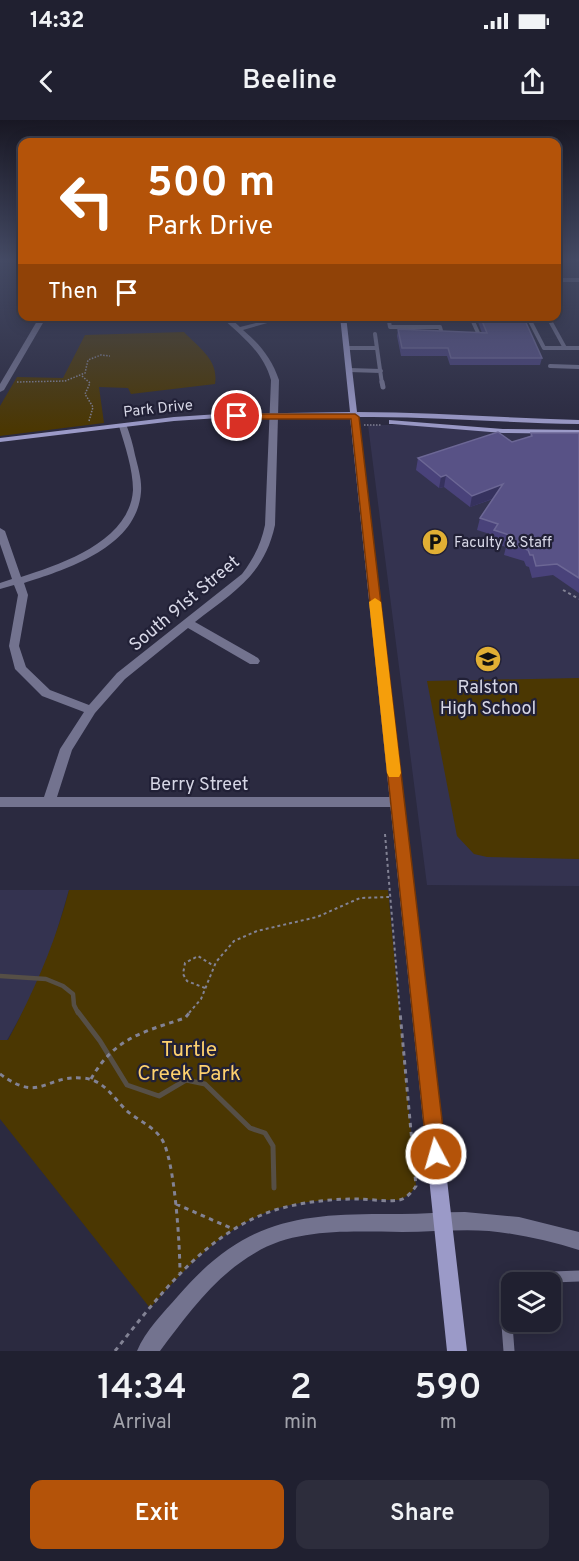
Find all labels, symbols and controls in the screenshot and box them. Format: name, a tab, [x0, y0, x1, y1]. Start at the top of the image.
text: 14:32	[30, 8, 85, 35]
text: Beeline	[242, 64, 337, 98]
icon: back	[30, 65, 63, 98]
icon: share	[516, 65, 549, 98]
text: 500 m	[147, 158, 275, 211]
icon: left	[48, 162, 126, 240]
text: Park Drive	[147, 210, 273, 244]
icon: arrive	[110, 276, 143, 309]
text: Then	[48, 279, 98, 306]
pin	[211, 390, 262, 441]
street label: Park Drive	[122, 396, 194, 423]
icon: arrive	[220, 399, 253, 432]
parking icon: Faculty & Staff	[420, 527, 450, 557]
place label: Faculty & Staff	[454, 534, 552, 553]
street label: South 91st Street	[125, 551, 245, 657]
school or university icon: Ralston High School	[473, 644, 503, 674]
place label: Ralston High School	[440, 677, 536, 721]
street label: Berry Street	[149, 774, 249, 797]
park label: Turtle Creek Park	[137, 1037, 241, 1088]
position arrow	[404, 1122, 468, 1186]
map controls	[501, 1272, 561, 1332]
button: layers	[501, 1272, 561, 1332]
text: 14:34	[97, 1366, 187, 1412]
text: 2	[290, 1366, 312, 1412]
text: 590	[414, 1366, 482, 1412]
text: Arrival	[112, 1410, 172, 1436]
text: min	[284, 1410, 317, 1436]
text: m	[440, 1410, 457, 1436]
button: Exit	[30, 1480, 284, 1549]
button: Share	[296, 1480, 549, 1549]

